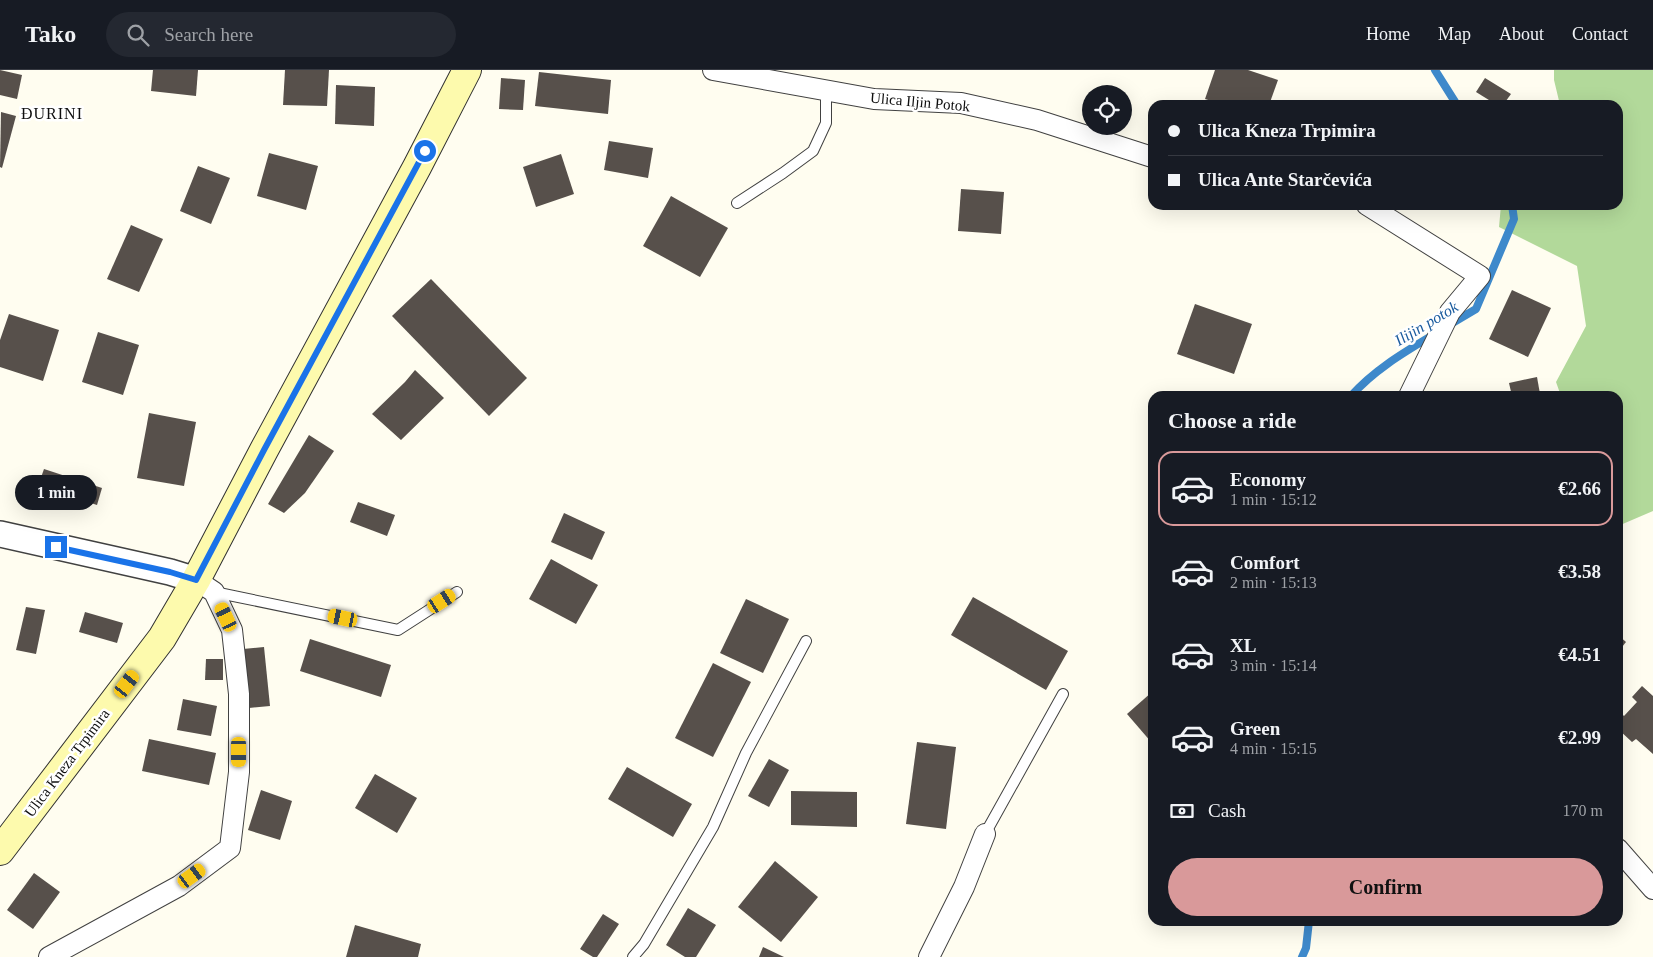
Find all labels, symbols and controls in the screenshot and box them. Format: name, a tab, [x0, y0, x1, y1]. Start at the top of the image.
search box	[106, 12, 456, 57]
text: Tako	[25, 21, 76, 47]
icon: search	[124, 21, 152, 49]
text: Search here	[164, 24, 253, 45]
text: Home	[1366, 24, 1410, 44]
text: Map	[1438, 24, 1471, 44]
text: About	[1499, 24, 1544, 44]
text: Contact	[1572, 24, 1628, 44]
map controls	[1082, 85, 1132, 135]
button: locate	[1082, 85, 1132, 135]
street label: Ulica Iljin Potok	[869, 90, 971, 114]
district label: ĐURINI	[21, 105, 83, 122]
text: Ulica Kneza Trpimira	[1198, 120, 1376, 141]
route start	[414, 140, 436, 162]
text: Ulica Ante Starčevića	[1198, 169, 1372, 190]
water label: Ilijin potok	[1391, 297, 1462, 350]
text: Choose a ride	[1168, 408, 1296, 433]
icon: car	[1170, 466, 1215, 511]
text: Economy	[1230, 469, 1306, 490]
callout: 1 min	[15, 474, 97, 510]
text: €2.66	[1558, 478, 1601, 499]
text: 1 min	[37, 484, 75, 501]
text: 1 min · 15:12	[1230, 491, 1317, 508]
route end	[45, 536, 67, 558]
icon: car	[1170, 549, 1215, 594]
text: Comfort	[1230, 552, 1300, 573]
text: €3.58	[1558, 561, 1601, 582]
text: 2 min · 15:13	[1230, 574, 1317, 591]
car	[425, 587, 458, 615]
car	[212, 600, 239, 634]
car	[326, 608, 359, 628]
icon: car	[1170, 632, 1215, 677]
text: XL	[1230, 635, 1256, 656]
text: €4.51	[1558, 644, 1601, 665]
text: 3 min · 15:14	[1230, 657, 1317, 674]
car	[111, 668, 142, 700]
street label: Ulica Kneza Trpimira	[21, 706, 113, 820]
icon: car	[1170, 715, 1215, 760]
text: Green	[1230, 718, 1280, 739]
text: €2.99	[1558, 727, 1601, 748]
car	[231, 737, 246, 767]
text: 4 min · 15:15	[1230, 740, 1317, 757]
icon: cash	[1168, 797, 1196, 825]
text: Cash	[1208, 800, 1246, 821]
text: 170 m	[1563, 802, 1603, 819]
button: Confirm	[1168, 858, 1603, 916]
car	[175, 861, 208, 891]

